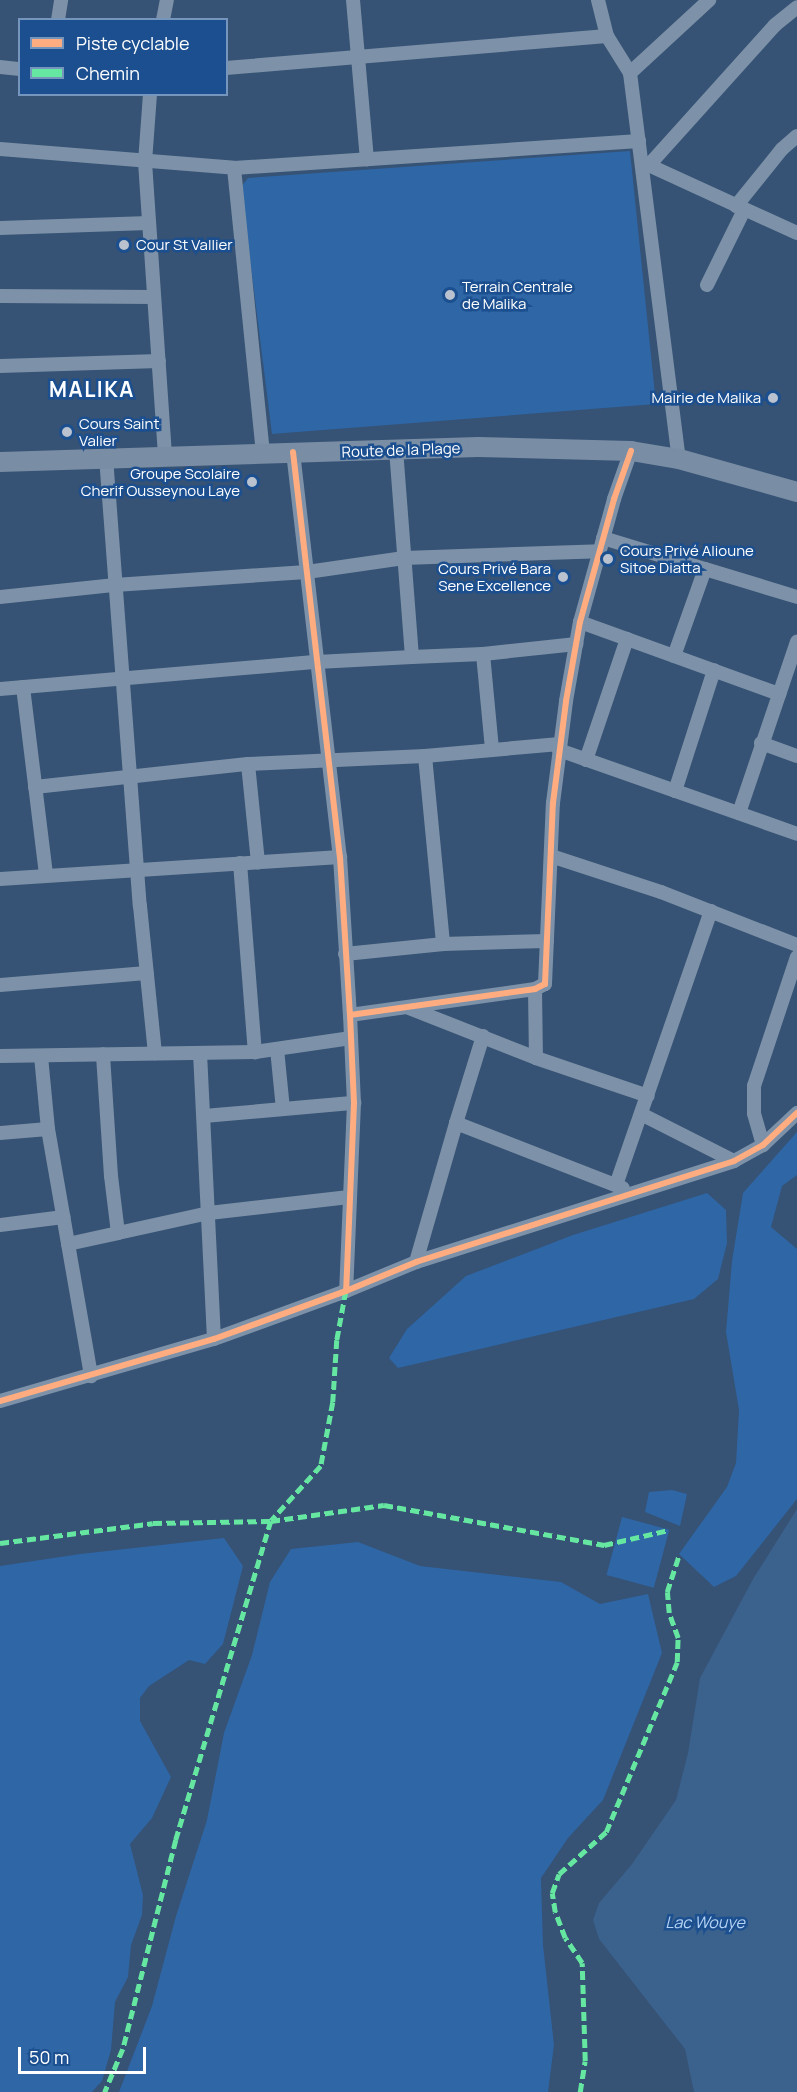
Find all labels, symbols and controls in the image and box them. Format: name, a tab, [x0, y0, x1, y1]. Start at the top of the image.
legend	[18, 18, 228, 96]
text: Piste cyclable	[76, 31, 190, 55]
text: Chemin	[76, 61, 140, 85]
place label: Cour St Vallier	[136, 236, 233, 254]
marker: Cour St Vallier	[117, 238, 131, 252]
place label: Terrain Centrale de Malika	[462, 277, 573, 312]
marker: Terrain Centrale de Malika	[443, 288, 457, 302]
district label: MALIKA	[49, 376, 135, 402]
place label: Mairie de Malika	[652, 389, 761, 407]
marker: Mairie de Malika	[766, 391, 780, 405]
place label: Cours Saint Valier	[79, 414, 159, 449]
marker: Cours Saint Valier	[60, 425, 74, 439]
street label: Route de la Plage	[341, 439, 461, 461]
place label: Groupe Scolaire Cherif Ousseynou Laye	[81, 464, 240, 499]
marker: Groupe Scolaire Cherif Ousseynou Laye	[245, 475, 259, 489]
place label: Cours Privé Alioune Sitoe Diatta	[620, 541, 754, 576]
marker: Cours Privé Alioune Sitoe Diatta	[601, 552, 615, 566]
place label: Cours Privé Bara Sene Excellence	[438, 559, 551, 594]
marker: Cours Privé Bara Sene Excellence	[556, 570, 570, 584]
water label: Lac Wouye	[665, 1912, 745, 1932]
scale bar	[21, 2035, 148, 2073]
text: 50 m	[29, 2045, 69, 2069]

